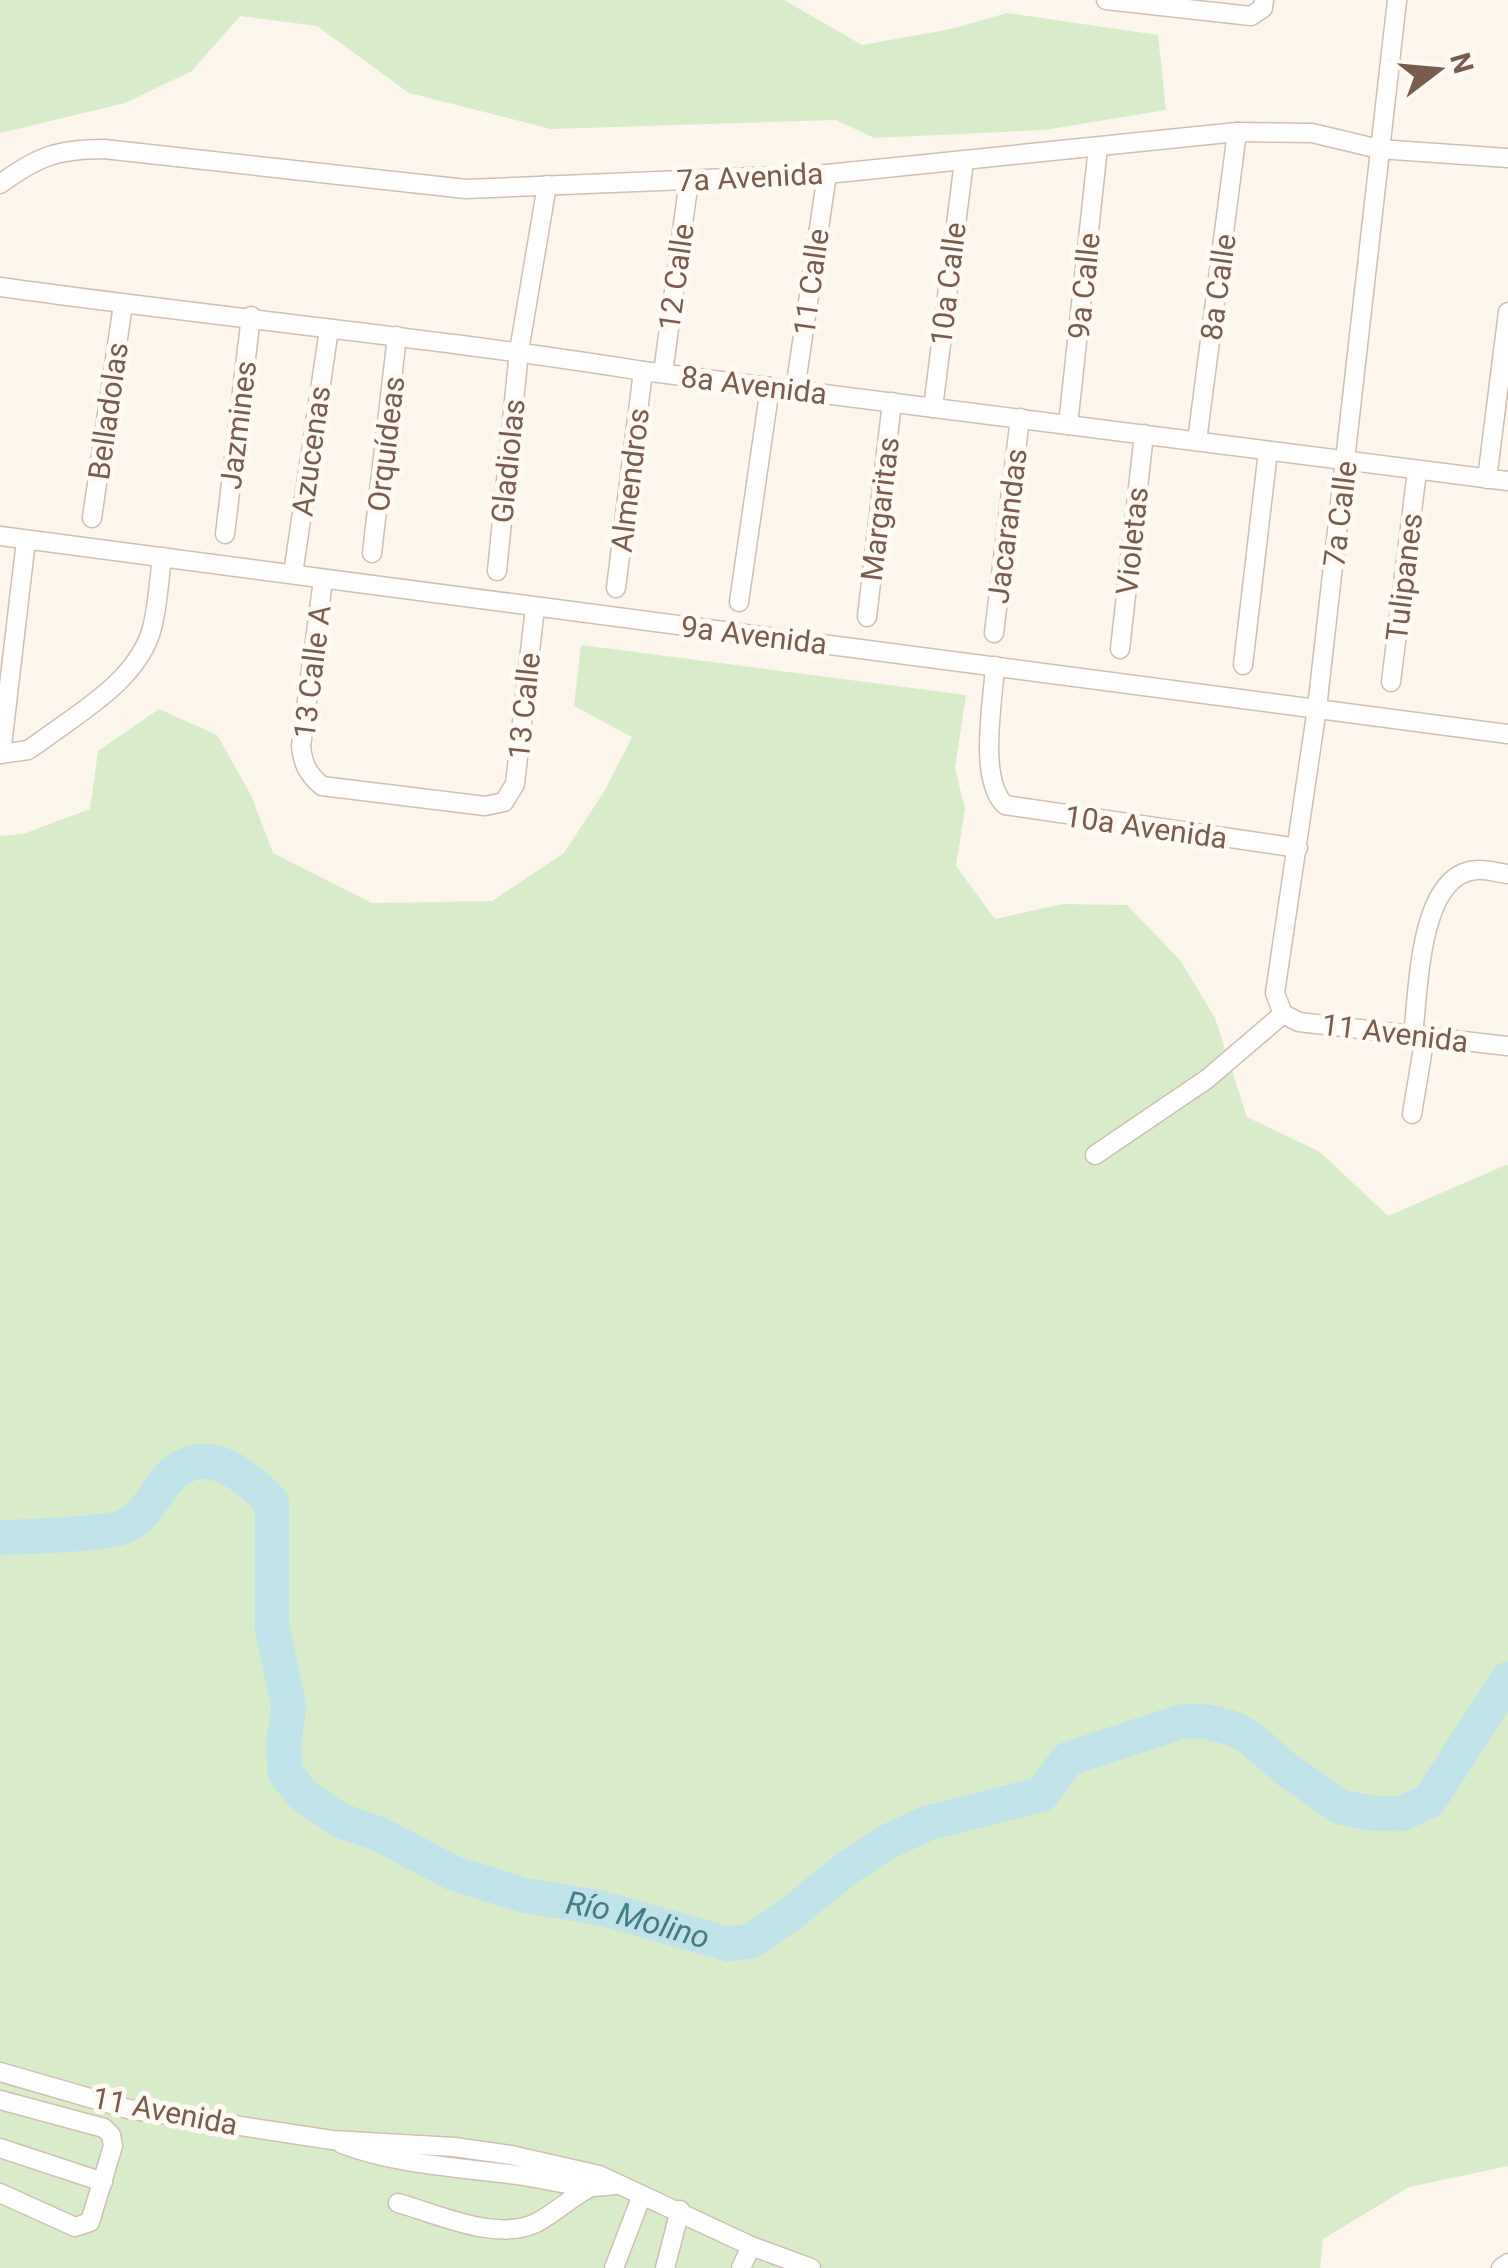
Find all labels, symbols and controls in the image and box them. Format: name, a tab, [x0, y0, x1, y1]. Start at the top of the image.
north arrow	[1388, 20, 1488, 120]
text: N	[1443, 49, 1480, 77]
street label: 7a Avenida	[676, 156, 824, 198]
street label: 10a Calle	[923, 220, 973, 348]
street label: 12 Calle	[651, 221, 701, 333]
street label: 11 Calle	[786, 226, 836, 338]
street label: 9a Calle	[1061, 231, 1107, 341]
street label: 8a Calle	[1193, 232, 1243, 342]
street label: Belladolas	[81, 340, 135, 482]
street label: Jazmines	[213, 359, 263, 491]
street label: 8a Avenida	[679, 359, 829, 411]
street label: Orquídeas	[360, 374, 412, 514]
street label: Azucenas	[285, 384, 337, 518]
street label: Gladiolas	[484, 397, 532, 525]
street label: Almendros	[604, 406, 656, 554]
street label: Margaritas	[854, 435, 906, 583]
street label: Jacarandas	[980, 446, 1034, 606]
street label: 7a Calle	[1316, 459, 1364, 569]
street label: Violetas	[1109, 485, 1155, 597]
street label: Tulipanes	[1379, 511, 1429, 643]
street label: 13 Calle A	[286, 603, 338, 741]
street label: 9a Avenida	[679, 609, 829, 661]
street label: 13 Calle	[501, 651, 547, 761]
street label: 10a Avenida	[1063, 798, 1229, 856]
street label: 11 Avenida	[1320, 1007, 1470, 1059]
water label: Río Molino	[563, 1883, 714, 1957]
street label: 11 Avenida	[89, 2080, 241, 2142]

